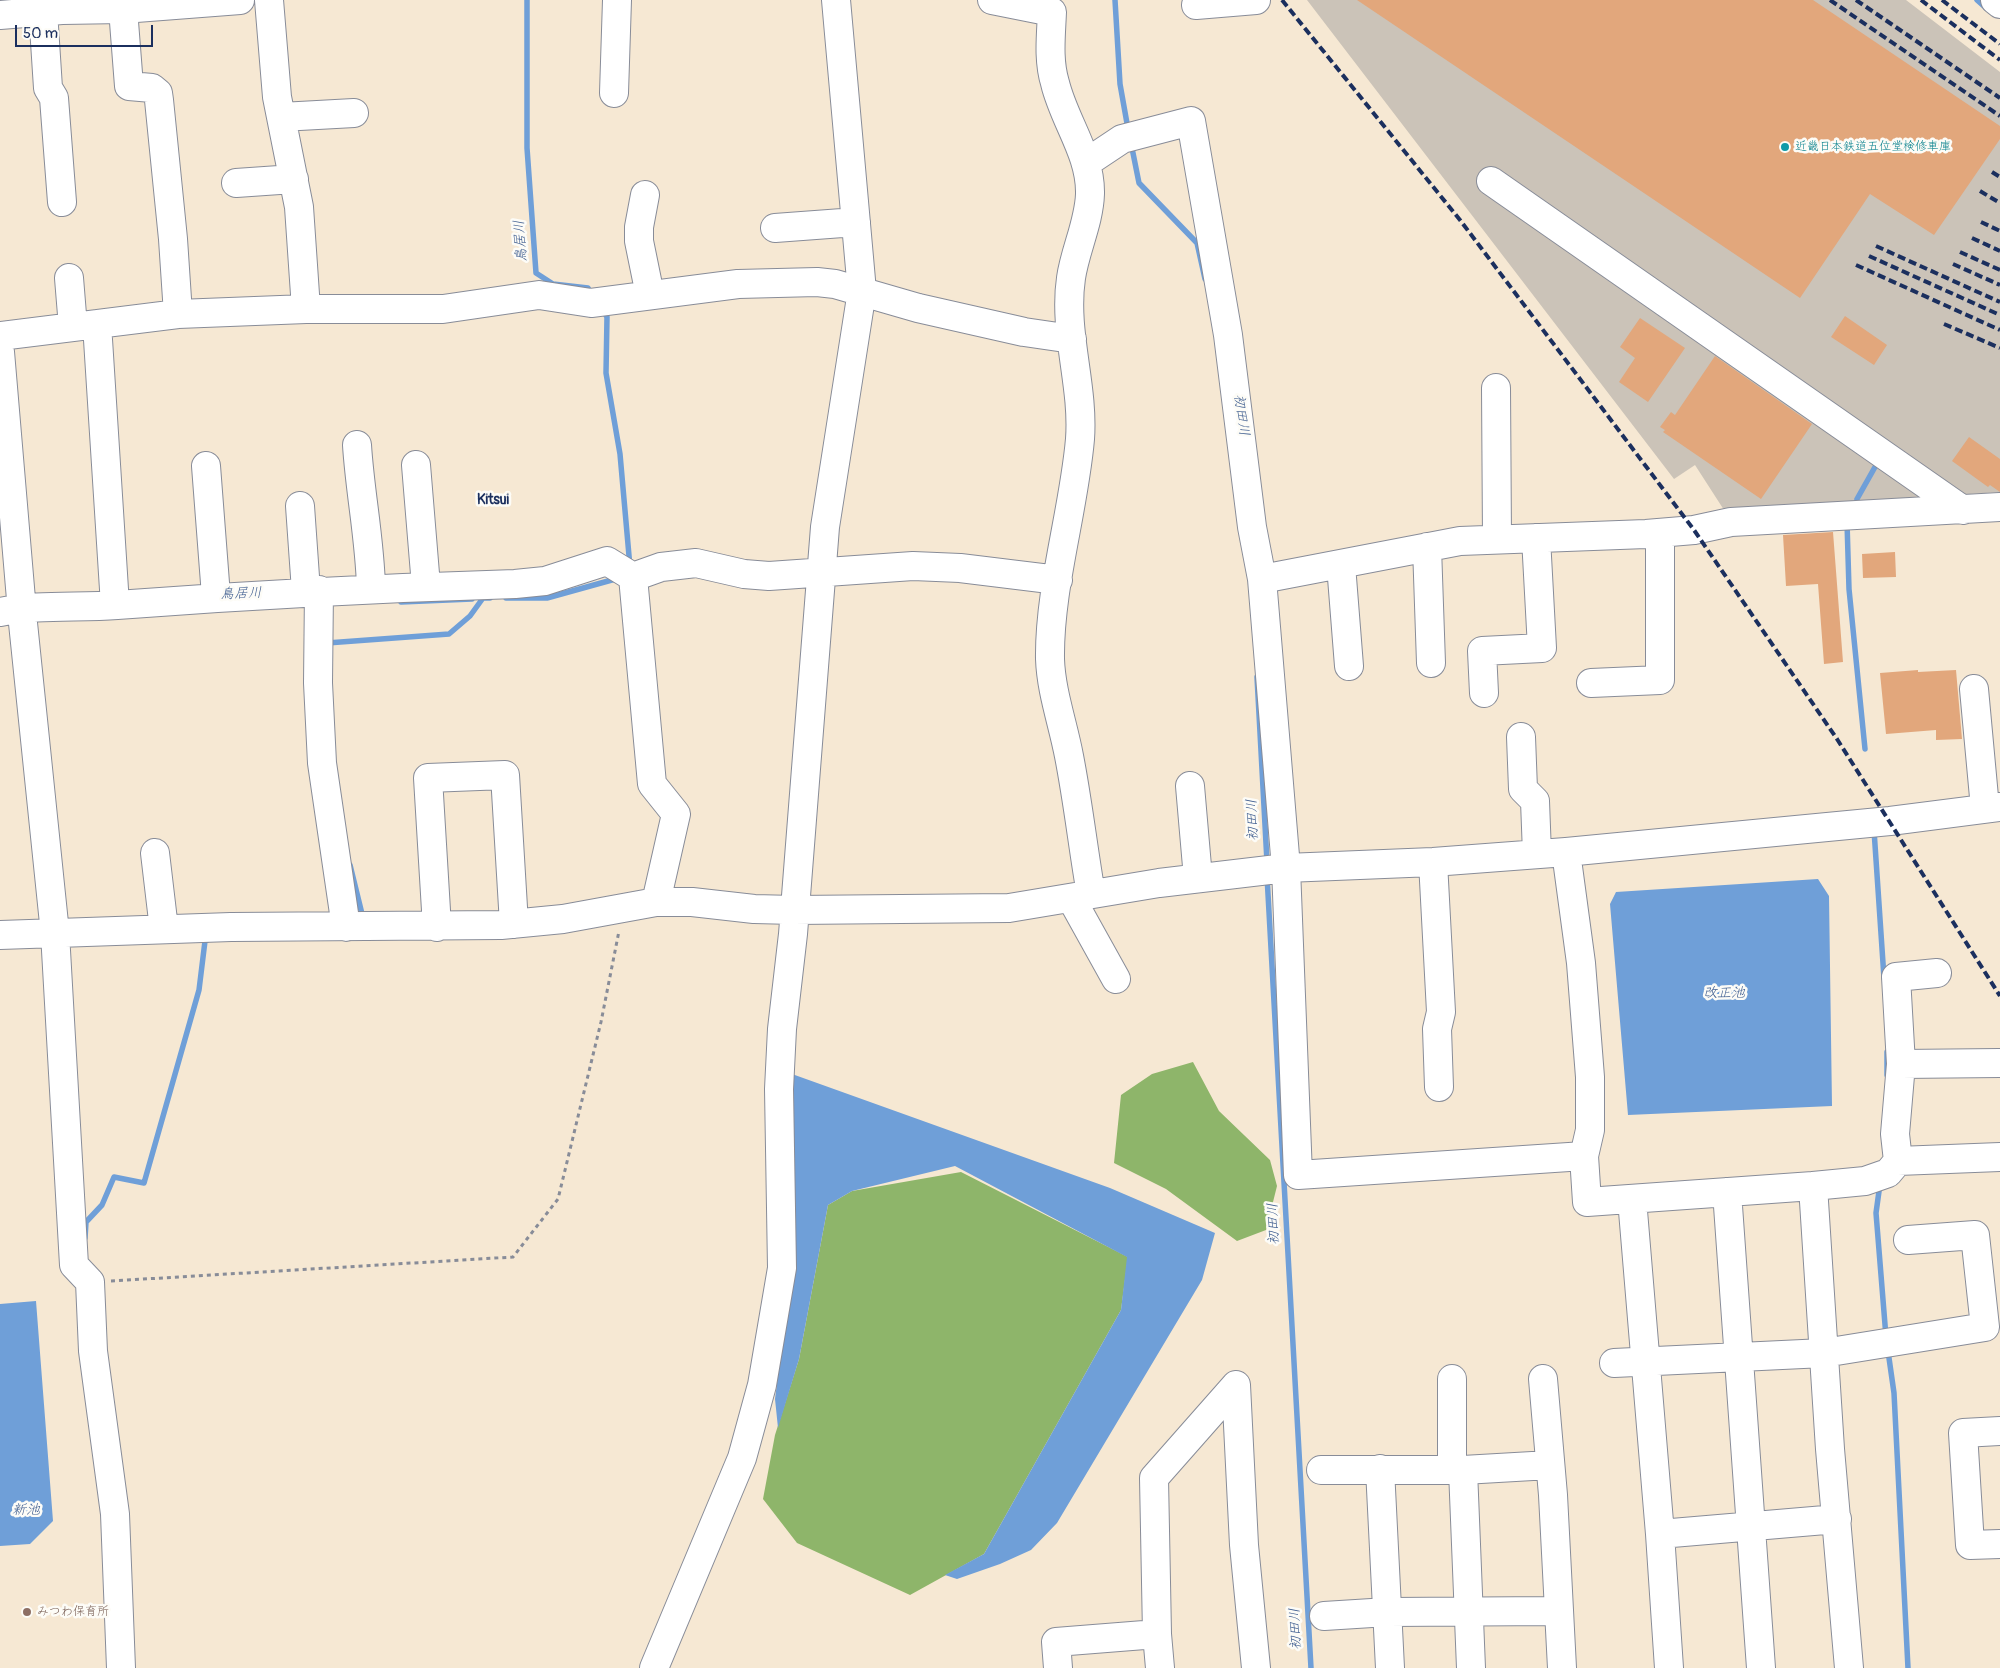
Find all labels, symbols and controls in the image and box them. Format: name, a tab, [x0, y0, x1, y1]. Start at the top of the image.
scale bar	[18, 15, 155, 47]
text: 50 m	[23, 24, 58, 43]
place label: 近畿日本鉄道五位堂検修車庫	[1795, 140, 1951, 154]
marker: 近畿日本鉄道五位堂検修車庫	[1779, 141, 1791, 153]
water label: 鳥居川	[511, 219, 531, 263]
water label: 初田川	[1230, 393, 1252, 437]
district label: Kitsui	[477, 492, 509, 508]
water label: 鳥居川	[220, 585, 262, 603]
water label: 初田川	[1244, 799, 1262, 841]
water label: 改正池	[1703, 985, 1745, 1001]
water label: 初田川	[1265, 1203, 1283, 1245]
water label: 新池	[12, 1502, 40, 1518]
place label: みつわ保育所	[37, 1605, 109, 1619]
marker: みつわ保育所	[21, 1606, 33, 1618]
water label: 初田川	[1287, 1608, 1305, 1650]

